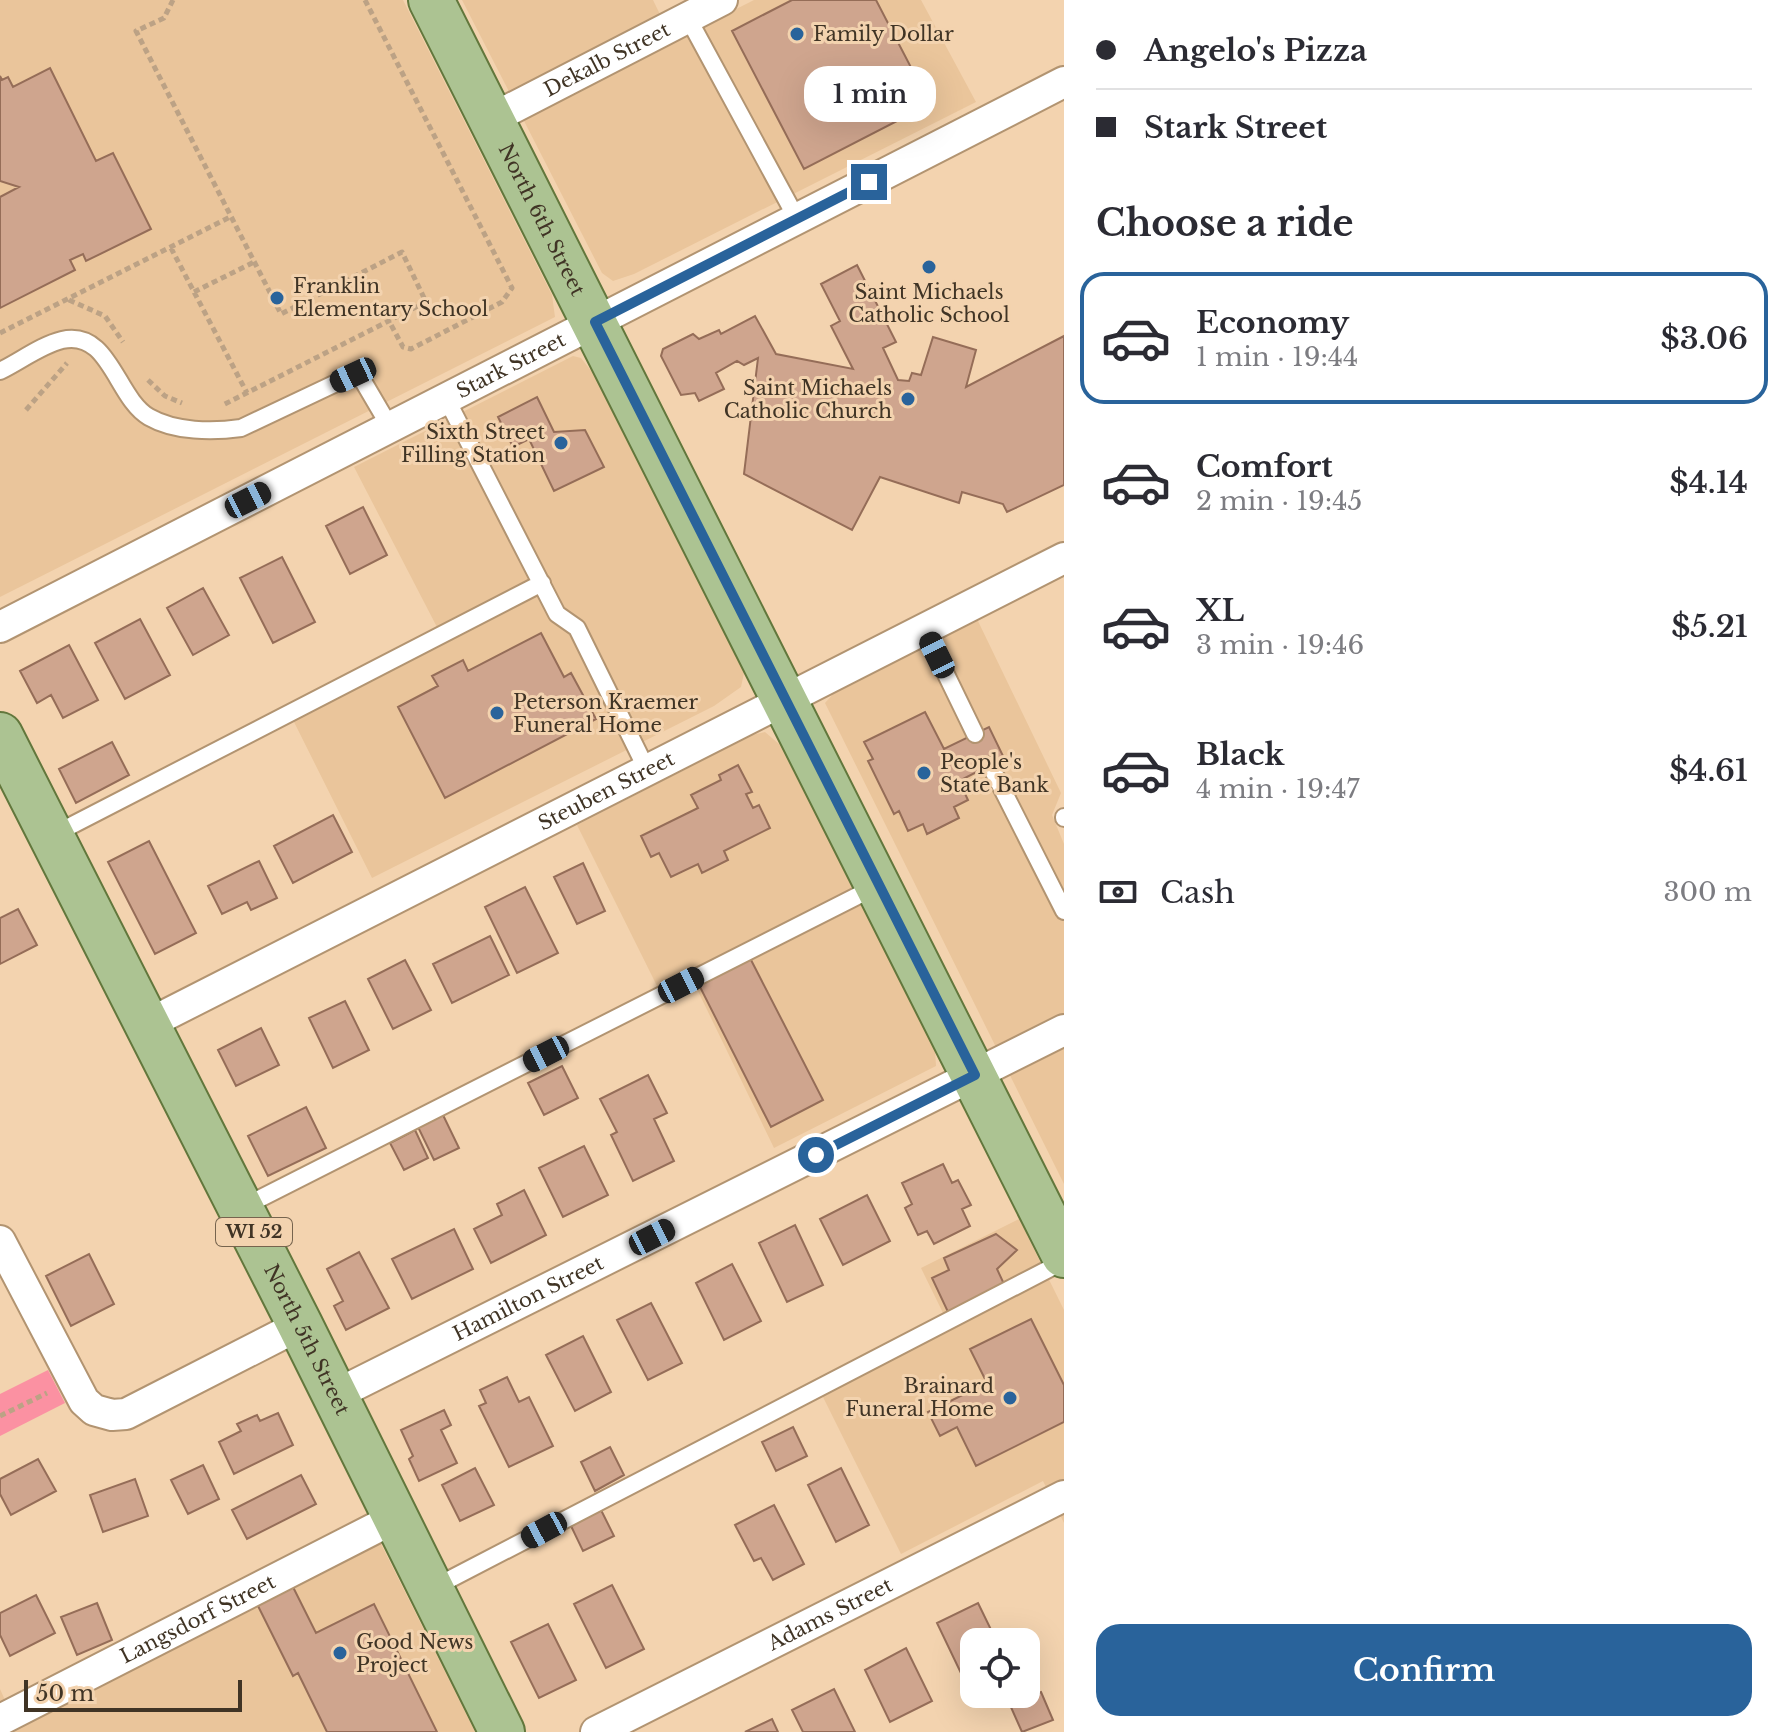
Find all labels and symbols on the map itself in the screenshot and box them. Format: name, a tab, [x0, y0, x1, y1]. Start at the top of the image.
street label: Dekalb Street	[540, 17, 674, 102]
place label: Family Dollar	[813, 22, 954, 46]
marker: Family Dollar	[788, 25, 806, 43]
callout: 1 min	[803, 66, 935, 122]
street label: North 6th Street	[493, 140, 590, 300]
route end	[851, 164, 887, 200]
marker: Saint Michaels Catholic School	[920, 258, 938, 276]
place label: Franklin Elementary School	[293, 274, 488, 321]
place label: Saint Michaels Catholic School	[848, 280, 1010, 327]
marker: Franklin Elementary School	[268, 289, 286, 307]
street label: Stark Street	[452, 327, 570, 403]
car	[326, 354, 380, 396]
place label: Saint Michaels Catholic Church	[724, 376, 892, 423]
marker: Saint Michaels Catholic Church	[899, 390, 917, 408]
place label: Sixth Street Filling Station	[401, 420, 545, 467]
marker: Sixth Street Filling Station	[552, 434, 570, 452]
car	[221, 478, 275, 522]
car	[916, 628, 958, 682]
place label: Peterson Kraemer Funeral Home	[513, 690, 698, 737]
marker: Peterson Kraemer Funeral Home	[488, 704, 506, 722]
street label: Steuben Street	[534, 746, 679, 836]
place label: People's State Bank	[940, 750, 1049, 797]
marker: People's State Bank	[915, 764, 933, 782]
car	[654, 963, 708, 1007]
car	[519, 1032, 573, 1076]
route start	[798, 1137, 834, 1173]
car	[625, 1215, 679, 1259]
road number: WI 52	[216, 1218, 292, 1246]
street label: Hamilton Street	[449, 1250, 608, 1346]
street label: North 5th Street	[259, 1260, 355, 1419]
place label: Brainard Funeral Home	[845, 1374, 994, 1421]
marker: Brainard Funeral Home	[1001, 1389, 1019, 1407]
car	[517, 1508, 571, 1552]
street label: Langsdorf Street	[116, 1569, 280, 1669]
street label: Adams Street	[763, 1572, 897, 1656]
place label: Good News Project	[356, 1630, 473, 1677]
marker: Good News Project	[331, 1644, 349, 1662]
scale bar	[24, 1676, 242, 1712]

